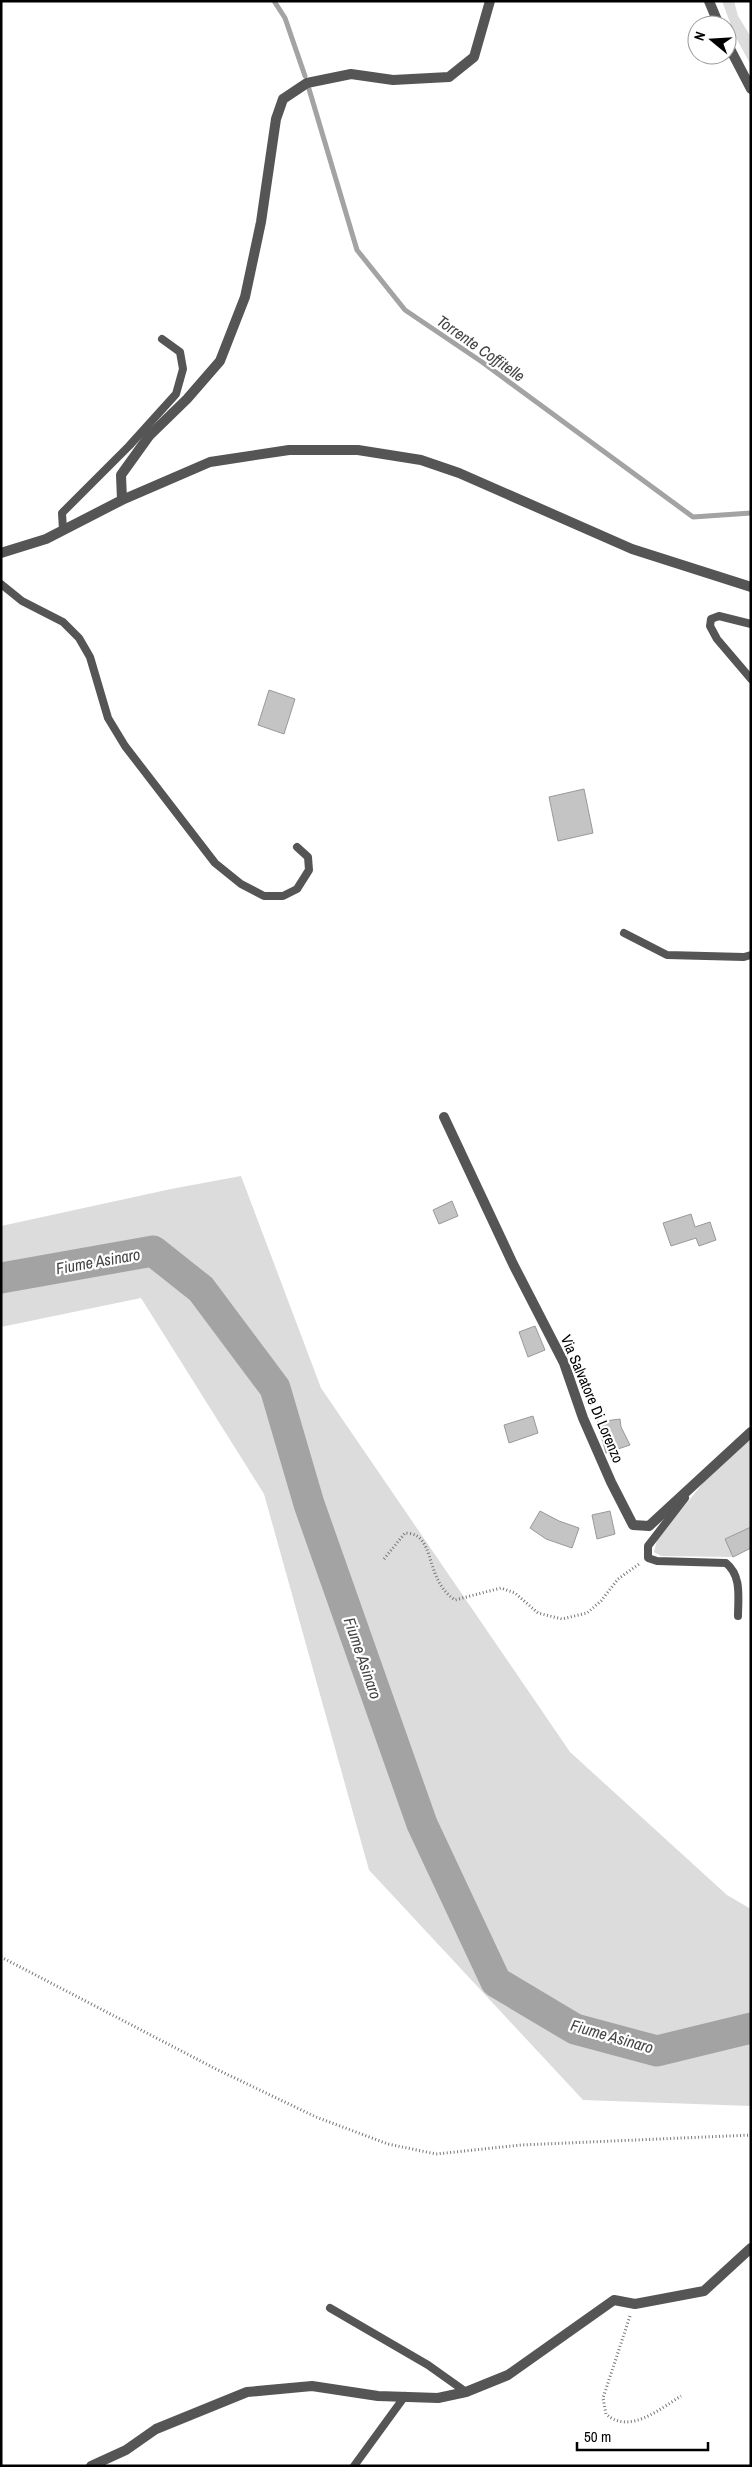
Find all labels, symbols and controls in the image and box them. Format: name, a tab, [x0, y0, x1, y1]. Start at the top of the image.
north arrow	[687, 15, 737, 65]
text: N	[690, 29, 709, 43]
water label: Torrente Coffitelle	[433, 309, 529, 387]
water label: Fiume Asinaro	[54, 1243, 142, 1279]
street label: Via Salvatore Di Lorenzo	[556, 1332, 629, 1466]
water label: Fiume Asinaro	[339, 1614, 387, 1702]
water label: Fiume Asinaro	[568, 2014, 656, 2058]
scale bar	[577, 2420, 708, 2452]
text: 50 m	[584, 2426, 611, 2447]

